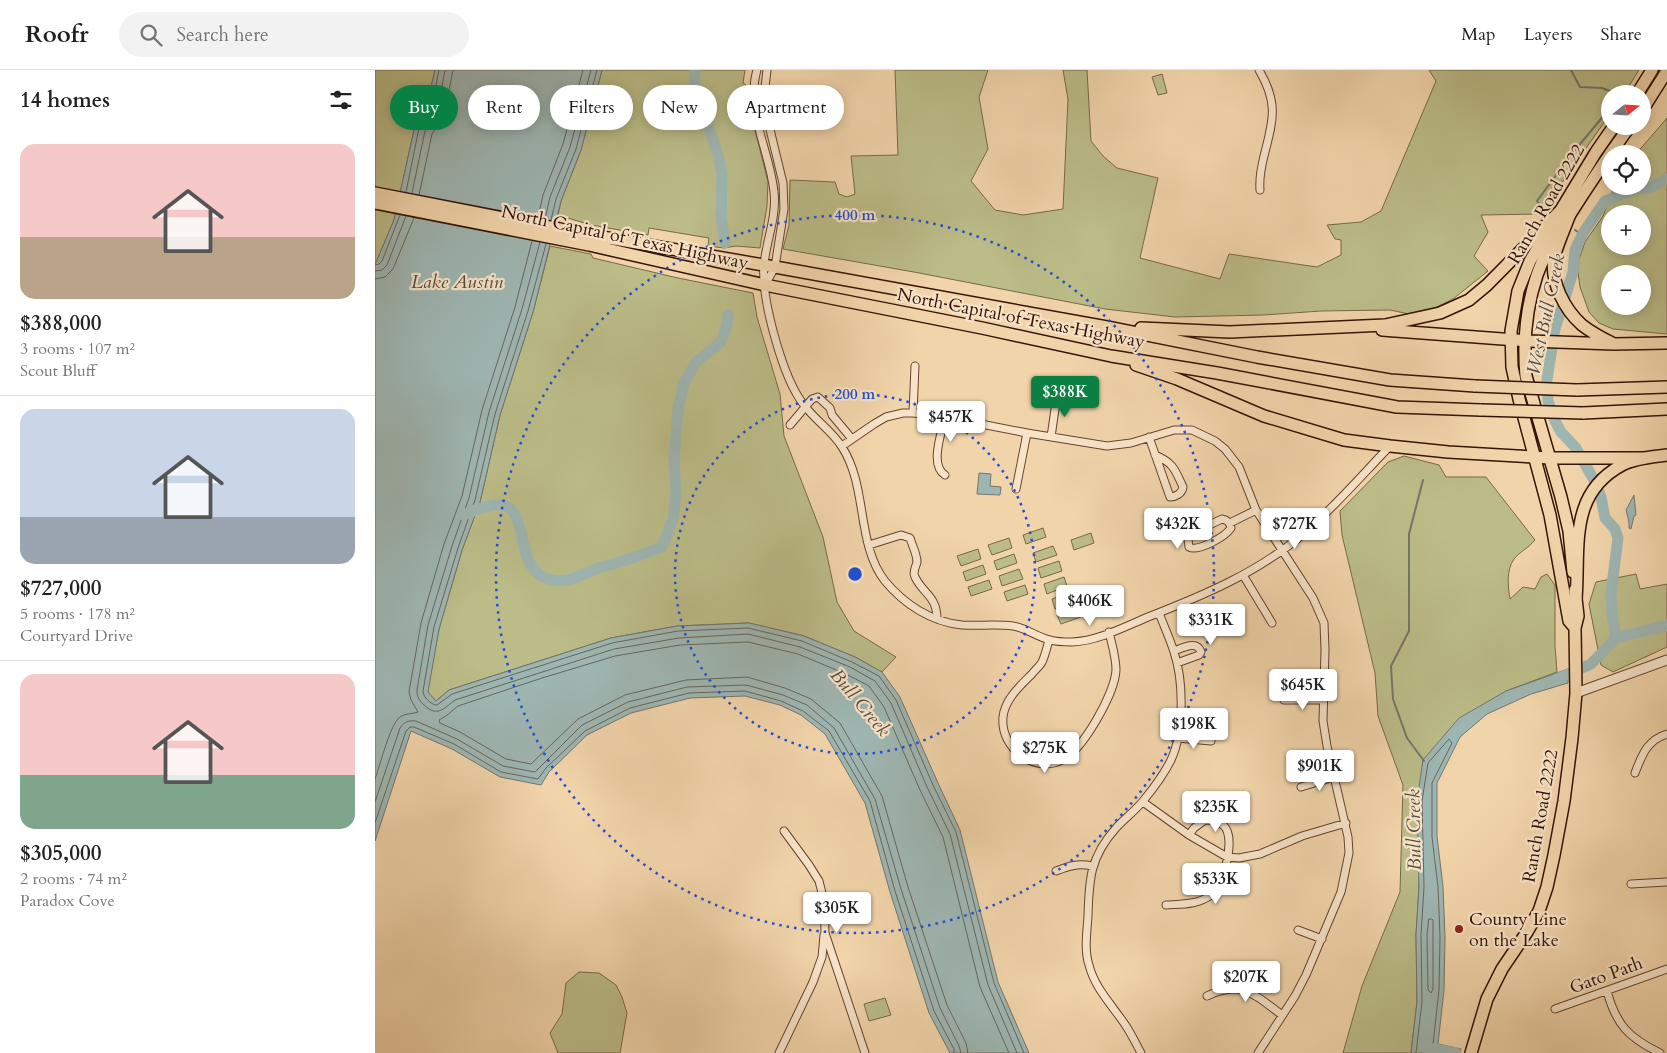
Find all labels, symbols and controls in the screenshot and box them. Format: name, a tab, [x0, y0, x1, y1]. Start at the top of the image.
search box	[119, 12, 469, 57]
text: Roofr	[25, 18, 89, 51]
icon: search	[137, 21, 165, 49]
text: Search here	[177, 22, 269, 48]
text: Map	[1461, 22, 1496, 47]
text: Layers	[1524, 22, 1573, 47]
text: Share	[1601, 22, 1642, 47]
chip: Buy	[390, 85, 458, 130]
chip: Rent	[468, 85, 540, 130]
chip: Filters	[550, 85, 633, 130]
chip: New	[643, 85, 717, 130]
chip: Apartment	[727, 85, 844, 130]
north arrow	[1601, 85, 1651, 135]
map controls	[1601, 85, 1651, 315]
text: 14 homes	[20, 86, 110, 115]
icon: filters	[327, 86, 355, 114]
street label: Ranch Road 2222	[1502, 140, 1591, 269]
button: locate	[1601, 145, 1651, 195]
icon: home	[143, 176, 233, 266]
street label: North Capital of Texas Highway	[499, 199, 751, 276]
text: 400 m	[835, 205, 876, 225]
button: +	[1601, 205, 1651, 255]
water label: West Bull Creek	[1520, 251, 1572, 377]
button: −	[1601, 265, 1651, 315]
water label: Lake Austin	[411, 269, 504, 295]
street label: North Capital of Texas Highway	[895, 282, 1147, 355]
text: $388,000	[20, 309, 101, 338]
text: 3 rooms · 107 m²	[20, 338, 135, 360]
text: Scout Bluff	[20, 360, 95, 382]
pin: $388K	[1030, 376, 1100, 418]
text: $388K	[1042, 381, 1088, 403]
text: 200 m	[835, 384, 876, 404]
pin: $457K	[916, 400, 986, 443]
text: $457K	[928, 406, 974, 428]
icon: home	[143, 442, 233, 532]
pin: $432K	[1143, 508, 1213, 550]
pin: $727K	[1260, 508, 1330, 550]
text: $432K	[1155, 513, 1201, 535]
text: $727K	[1272, 513, 1318, 535]
centre of rings	[846, 565, 864, 583]
text: $727,000	[20, 574, 101, 603]
pin: $406K	[1055, 584, 1125, 627]
text: $406K	[1067, 590, 1113, 612]
text: 5 rooms · 178 m²	[20, 603, 135, 625]
pin: $331K	[1176, 604, 1246, 646]
text: $331K	[1188, 609, 1234, 631]
text: Courtyard Drive	[20, 625, 133, 647]
water label: Bull Creek	[824, 663, 897, 743]
pin: $645K	[1268, 668, 1338, 711]
text: $645K	[1280, 674, 1326, 696]
icon: home	[143, 707, 233, 797]
pin: $198K	[1159, 708, 1229, 750]
text: $198K	[1171, 713, 1217, 735]
pin: $275K	[1010, 732, 1080, 774]
text: $275K	[1022, 737, 1068, 759]
street label: Ranch Road 2222	[1516, 748, 1564, 885]
pin: $901K	[1285, 750, 1355, 792]
text: $901K	[1297, 755, 1343, 777]
water label: Bull Creek	[1400, 788, 1428, 871]
pin: $235K	[1181, 790, 1251, 833]
text: $235K	[1193, 796, 1239, 818]
text: $305,000	[20, 839, 101, 868]
pin: $533K	[1181, 862, 1251, 905]
text: 2 rooms · 74 m²	[20, 868, 127, 890]
text: $533K	[1193, 868, 1239, 890]
text: Paradox Cove	[20, 890, 115, 912]
pin: $305K	[802, 892, 872, 934]
text: $305K	[814, 897, 860, 919]
place label: County Line on the Lake	[1469, 907, 1567, 953]
marker: County Line on the Lake	[1453, 923, 1465, 935]
street label: Gato Path	[1566, 951, 1646, 1000]
pin: $207K	[1211, 960, 1281, 1003]
text: $207K	[1223, 966, 1269, 988]

